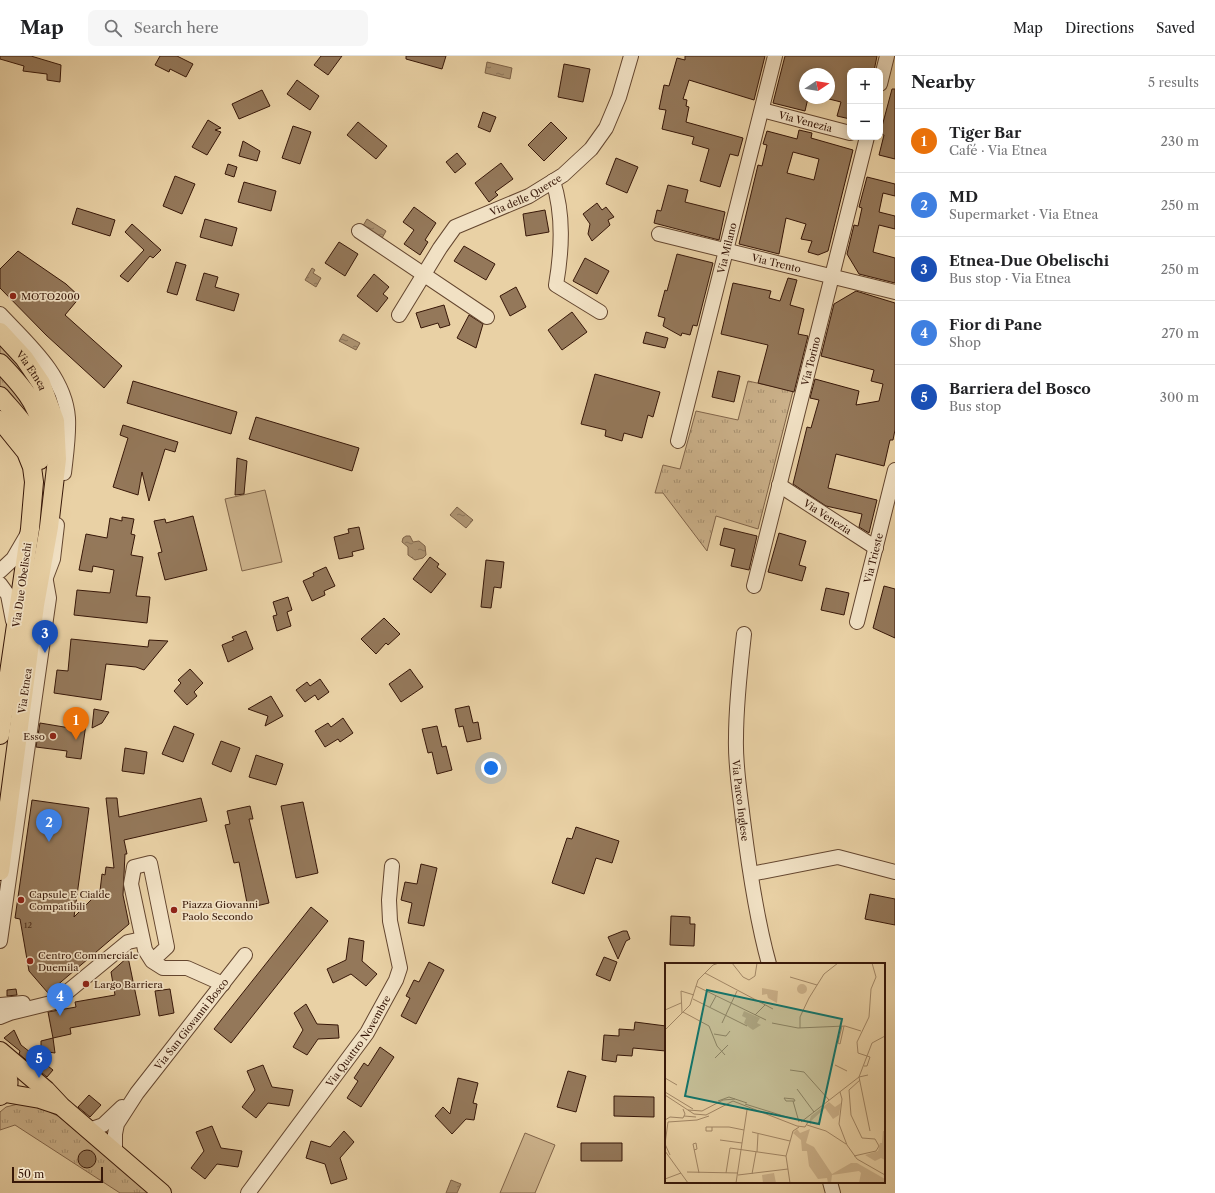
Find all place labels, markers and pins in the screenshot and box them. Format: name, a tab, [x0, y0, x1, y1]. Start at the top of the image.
place label: MOTO2000	[21, 290, 80, 303]
marker: MOTO2000	[8, 291, 18, 301]
pin: 3	[32, 620, 58, 653]
pin: 1	[63, 707, 89, 740]
place label: Esso	[23, 730, 45, 743]
marker: Esso	[48, 731, 58, 741]
pin: 2	[36, 809, 62, 842]
place label: Capsule E Cialde Compatibili	[29, 888, 111, 913]
marker: Capsule E Cialde Compatibili	[16, 895, 26, 905]
place label: Piazza Giovanni Paolo Secondo	[182, 898, 258, 923]
marker: Piazza Giovanni Paolo Secondo	[169, 905, 179, 915]
place label: Centro Commerciale Duemila	[38, 949, 139, 974]
marker: Centro Commerciale Duemila	[25, 956, 35, 966]
place label: Largo Barriera	[94, 978, 164, 991]
marker: Largo Barriera	[81, 979, 91, 989]
pin: 4	[47, 983, 73, 1016]
pin: 5	[26, 1045, 52, 1078]

